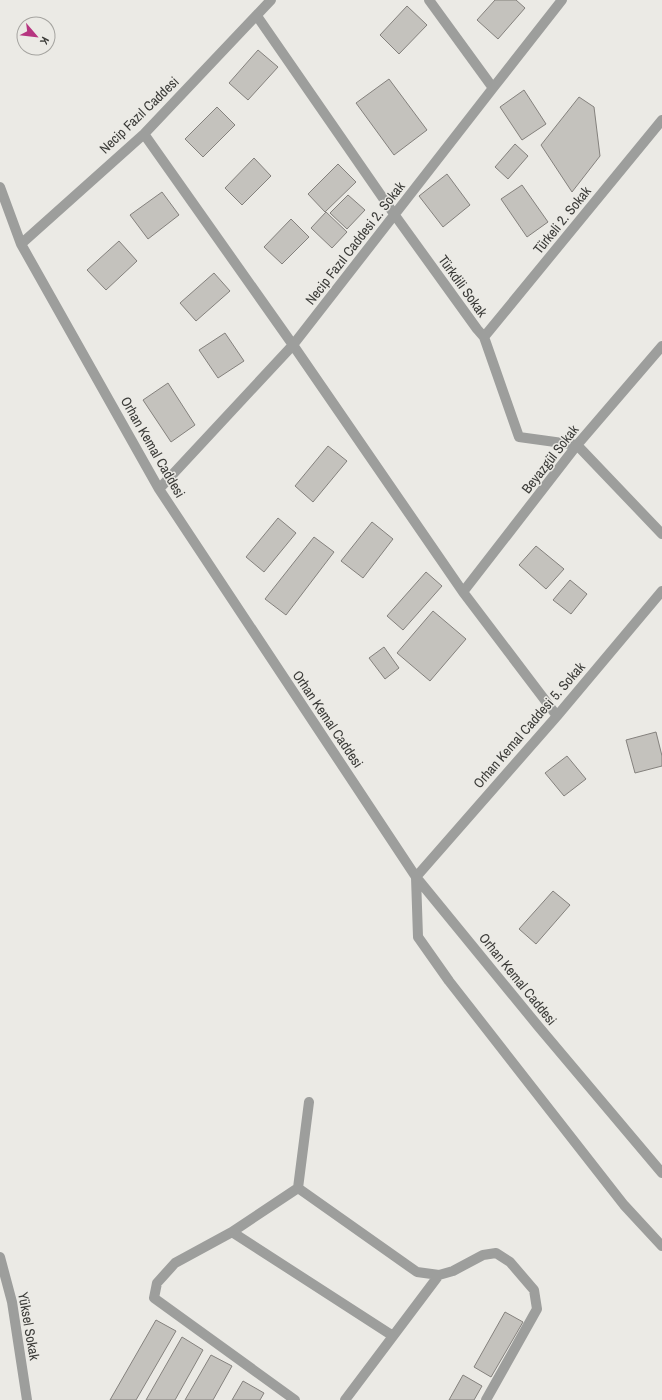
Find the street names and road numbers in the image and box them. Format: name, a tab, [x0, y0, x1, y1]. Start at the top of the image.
street label: Necip Fazıl Caddesi	[96, 73, 182, 157]
street label: Necip Fazıl Caddesi 2. Sokak	[301, 178, 409, 308]
street label: Türkeli 2. Sokak	[529, 182, 595, 258]
street label: Türkdili Sokak	[434, 251, 492, 321]
street label: Orhan Kemal Caddesi	[117, 393, 189, 501]
street label: Beyazgül Sokak	[518, 421, 583, 497]
street label: Orhan Kemal Caddesi 5. Sokak	[469, 658, 589, 792]
street label: Orhan Kemal Caddesi	[289, 667, 367, 771]
street label: Orhan Kemal Caddesi	[475, 929, 561, 1029]
street label: Yüksel Sokak	[14, 1290, 44, 1362]

